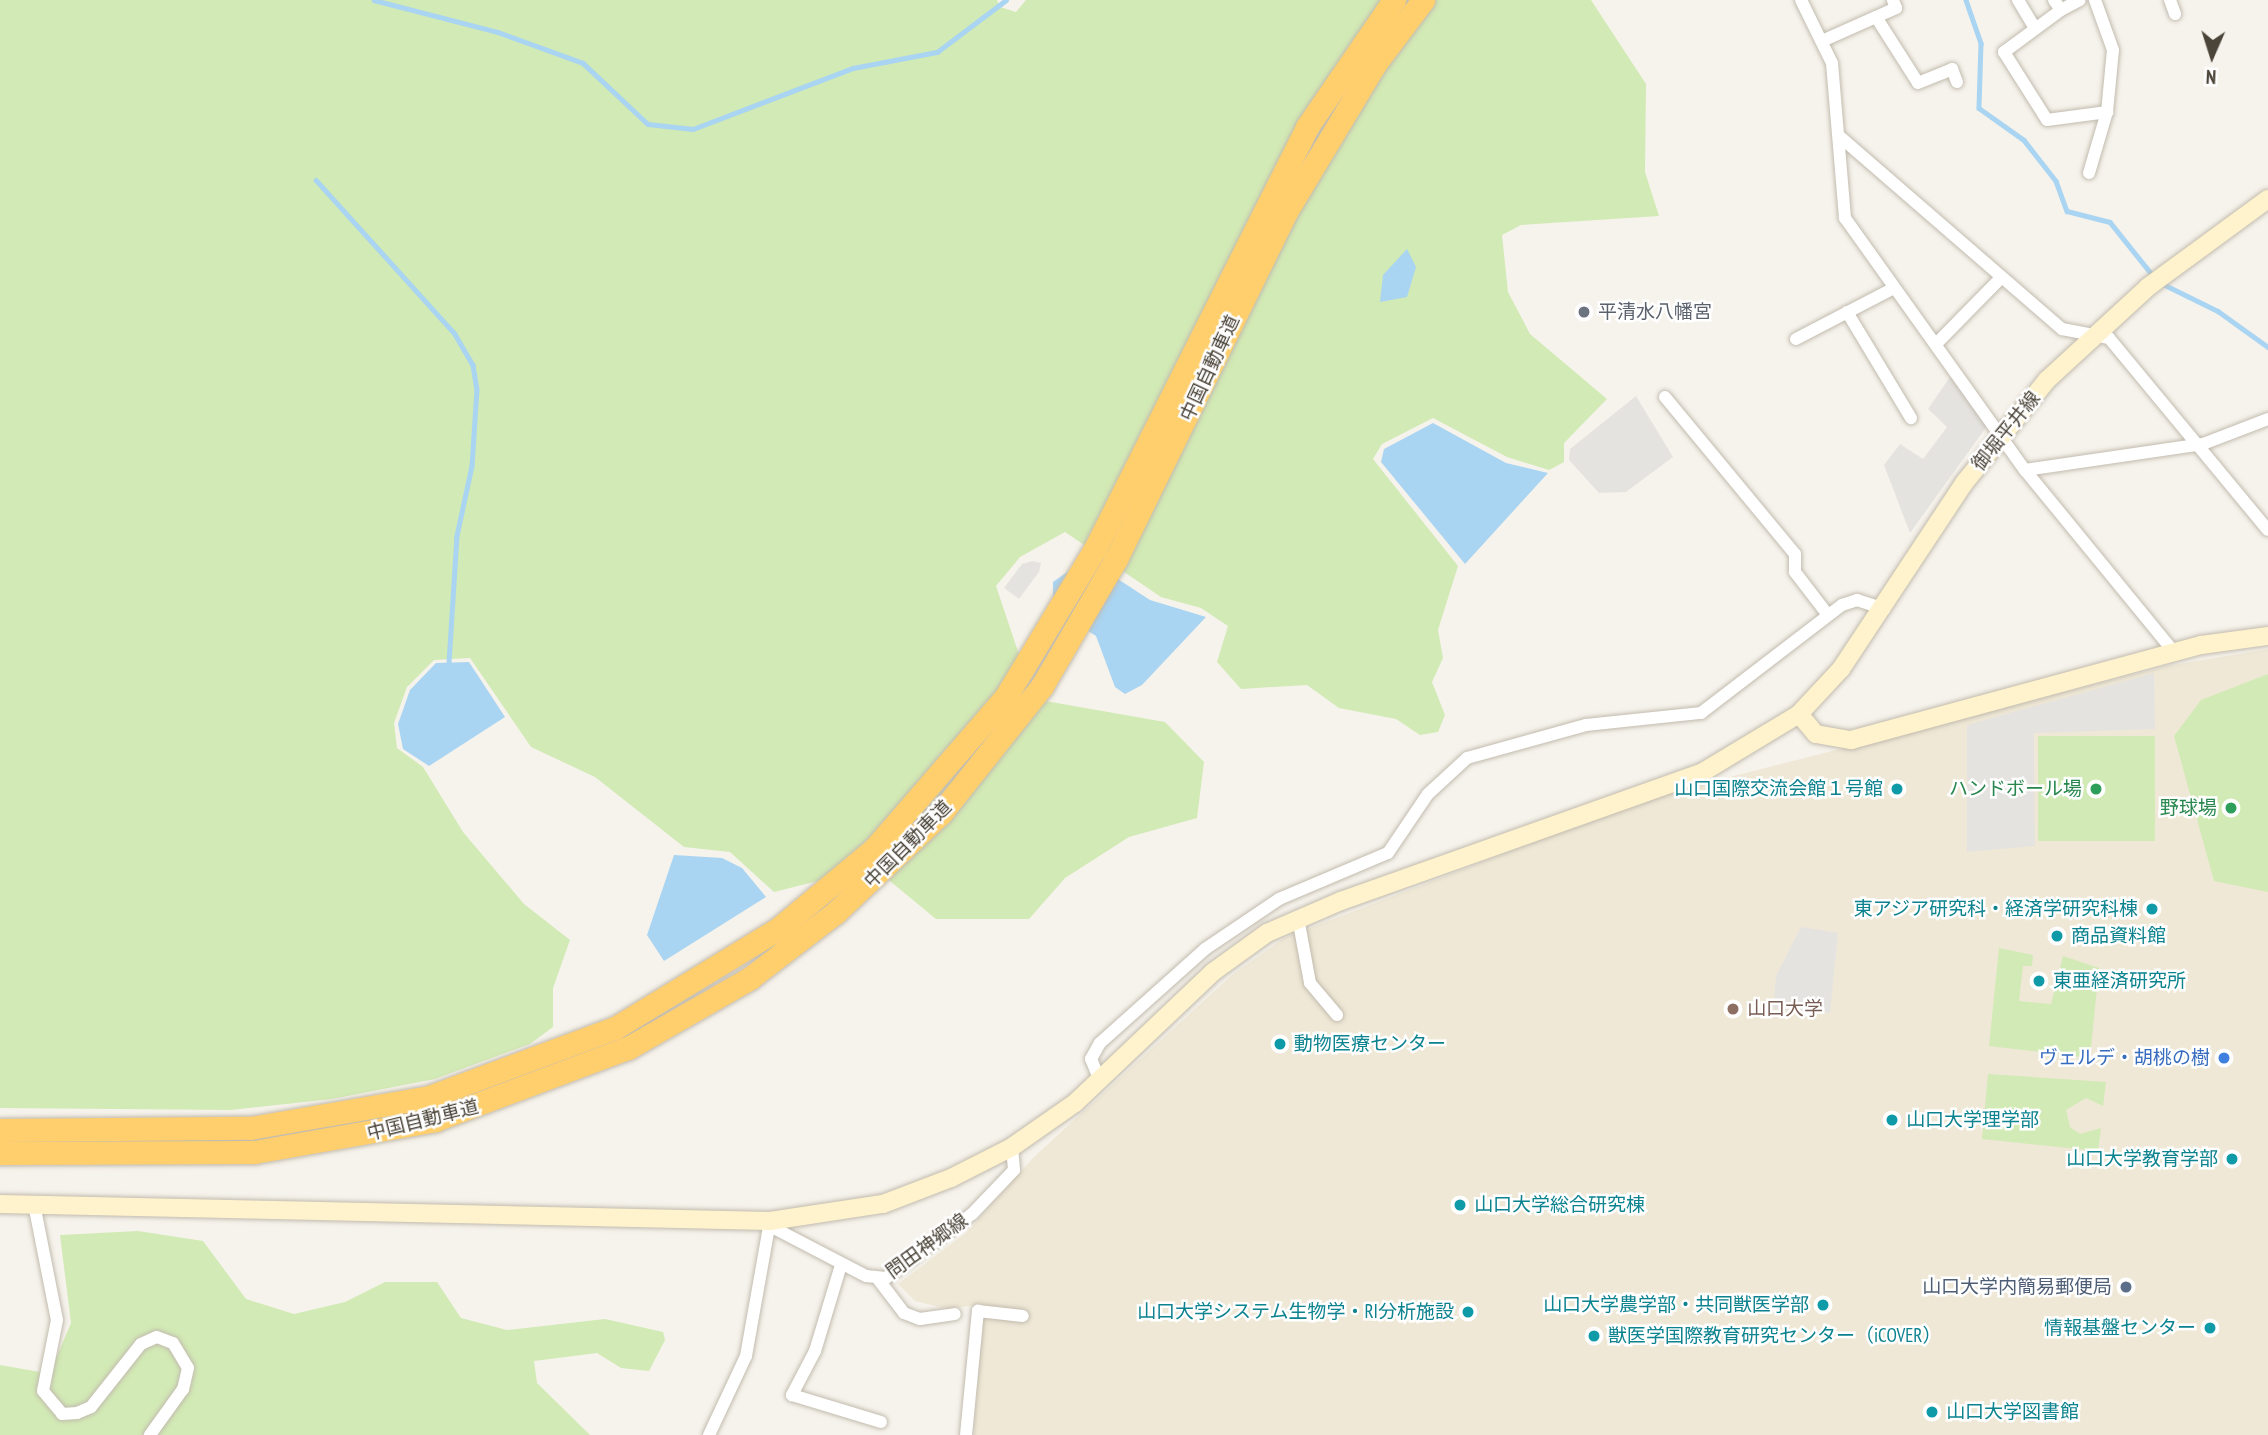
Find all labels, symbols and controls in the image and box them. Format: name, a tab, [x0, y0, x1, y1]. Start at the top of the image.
north arrow	[2177, 21, 2247, 91]
text: N	[2205, 65, 2217, 89]
place label: 平清水八幡宮	[1598, 301, 1712, 323]
marker: 平清水八幡宮	[1576, 304, 1592, 320]
street label: 中国自動車道	[1176, 312, 1244, 424]
street label: 御堀平井線	[1967, 387, 2045, 475]
place label: 山口国際交流会館１号館	[1674, 778, 1883, 800]
place label: ハンドボール場	[1949, 778, 2082, 800]
marker: 山口国際交流会館１号館	[1889, 781, 1905, 797]
marker: ハンドボール場	[2088, 781, 2104, 797]
street label: 中国自動車道	[860, 796, 956, 892]
place label: 野球場	[2160, 797, 2217, 819]
marker: 野球場	[2223, 800, 2239, 816]
place label: 東アジア研究科・経済学研究科棟	[1853, 898, 2138, 920]
marker: 東アジア研究科・経済学研究科棟	[2144, 901, 2160, 917]
place label: 商品資料館	[2071, 925, 2166, 947]
marker: 商品資料館	[2049, 928, 2065, 944]
place label: 東亜経済研究所	[2053, 970, 2186, 992]
marker: 東亜経済研究所	[2031, 973, 2047, 989]
place label: 山口大学	[1747, 998, 1823, 1020]
marker: 山口大学	[1725, 1001, 1741, 1017]
place label: 動物医療センター	[1294, 1033, 1446, 1055]
marker: 動物医療センター	[1272, 1036, 1288, 1052]
place label: ヴェルデ・胡桃の樹	[2039, 1047, 2210, 1069]
marker: ヴェルデ・胡桃の樹	[2216, 1050, 2232, 1066]
street label: 中国自動車道	[365, 1095, 481, 1145]
place label: 山口大学理学部	[1906, 1109, 2039, 1131]
marker: 山口大学理学部	[1884, 1112, 1900, 1128]
place label: 山口大学教育学部	[2066, 1148, 2218, 1170]
marker: 山口大学教育学部	[2224, 1151, 2240, 1167]
place label: 山口大学総合研究棟	[1474, 1194, 1645, 1216]
marker: 山口大学総合研究棟	[1452, 1197, 1468, 1213]
street label: 問田神郷線	[882, 1209, 972, 1283]
place label: 山口大学内簡易郵便局	[1922, 1276, 2112, 1298]
marker: 山口大学内簡易郵便局	[2118, 1279, 2134, 1295]
place label: 山口大学農学部・共同獣医学部	[1543, 1294, 1809, 1316]
marker: 山口大学農学部・共同獣医学部	[1815, 1297, 1831, 1313]
place label: 山口大学システム生物学・RI分析施設	[1136, 1301, 1454, 1323]
marker: 山口大学システム生物学・RI分析施設	[1460, 1304, 1476, 1320]
place label: 情報基盤センター	[2044, 1317, 2196, 1339]
marker: 情報基盤センター	[2202, 1320, 2218, 1336]
place label: 獣医学国際教育研究センター（iCOVER）	[1608, 1325, 1941, 1347]
marker: 獣医学国際教育研究センター（iCOVER）	[1586, 1328, 1602, 1344]
place label: 山口大学図書館	[1946, 1401, 2079, 1423]
marker: 山口大学図書館	[1924, 1404, 1940, 1420]

